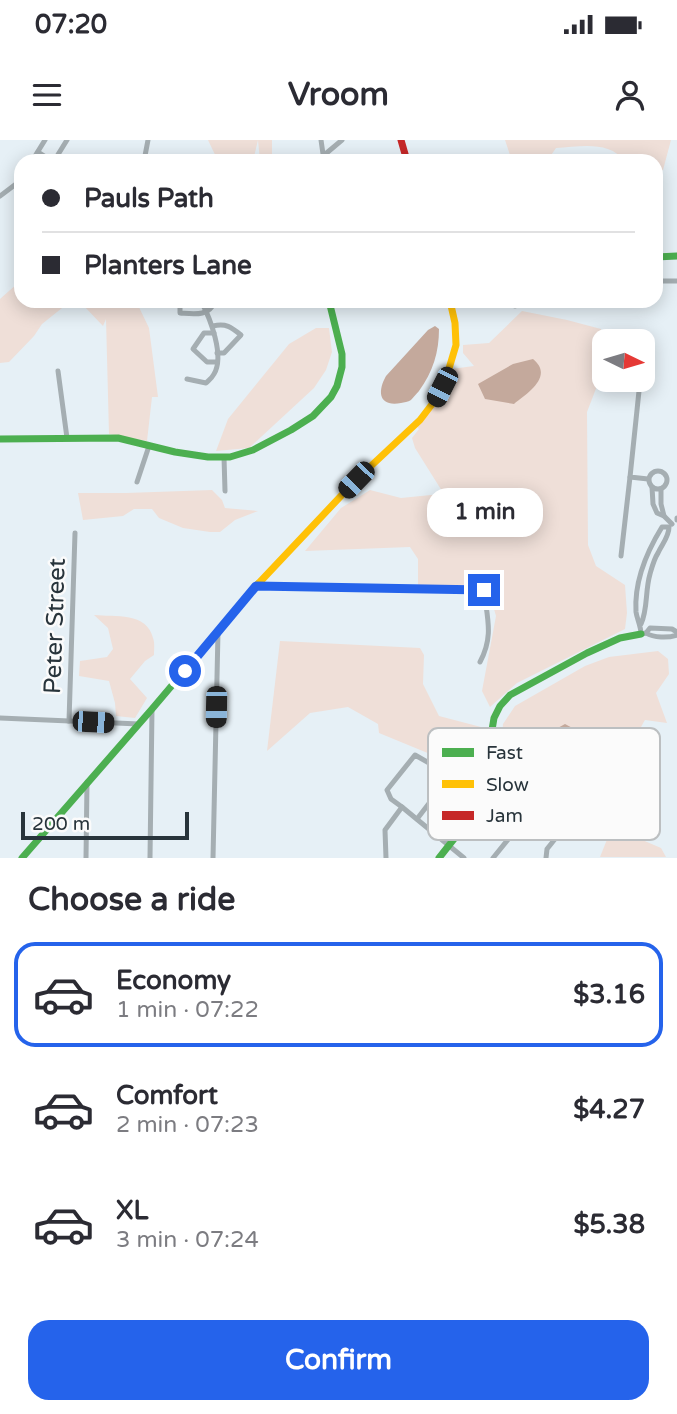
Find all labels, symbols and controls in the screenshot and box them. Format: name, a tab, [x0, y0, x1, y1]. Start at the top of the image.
text: 07:20	[35, 9, 107, 40]
icon: menu	[28, 76, 66, 114]
text: Vroom	[288, 76, 389, 114]
icon: person	[611, 76, 649, 114]
text: Pauls Path	[84, 183, 214, 214]
text: Planters Lane	[84, 250, 252, 281]
north arrow	[592, 329, 654, 392]
map controls	[592, 329, 655, 392]
car	[424, 364, 461, 410]
car	[334, 458, 379, 502]
callout: 1 min	[426, 489, 542, 538]
text: 1 min	[454, 498, 516, 526]
street label: Peter Street	[38, 558, 72, 694]
route end	[468, 574, 500, 606]
route start	[169, 655, 201, 687]
car	[206, 686, 227, 728]
car	[72, 710, 115, 734]
legend	[428, 728, 660, 840]
text: Fast	[486, 742, 523, 764]
text: Slow	[486, 774, 529, 796]
text: Jam	[486, 805, 523, 827]
scale bar	[21, 808, 189, 840]
text: 200 m	[32, 813, 90, 835]
text: Choose a ride	[28, 881, 235, 919]
icon: car	[32, 963, 95, 1026]
text: Economy	[116, 965, 231, 996]
text: $3.16	[573, 979, 645, 1010]
text: 1 min · 07:22	[116, 996, 259, 1024]
icon: car	[32, 1078, 95, 1141]
text: Comfort	[116, 1080, 218, 1111]
text: $4.27	[573, 1094, 645, 1125]
text: 2 min · 07:23	[116, 1111, 259, 1139]
icon: car	[32, 1193, 95, 1256]
text: XL	[116, 1195, 148, 1226]
text: $5.38	[573, 1209, 645, 1240]
text: 3 min · 07:24	[116, 1226, 259, 1254]
button: Confirm	[28, 1320, 649, 1400]

